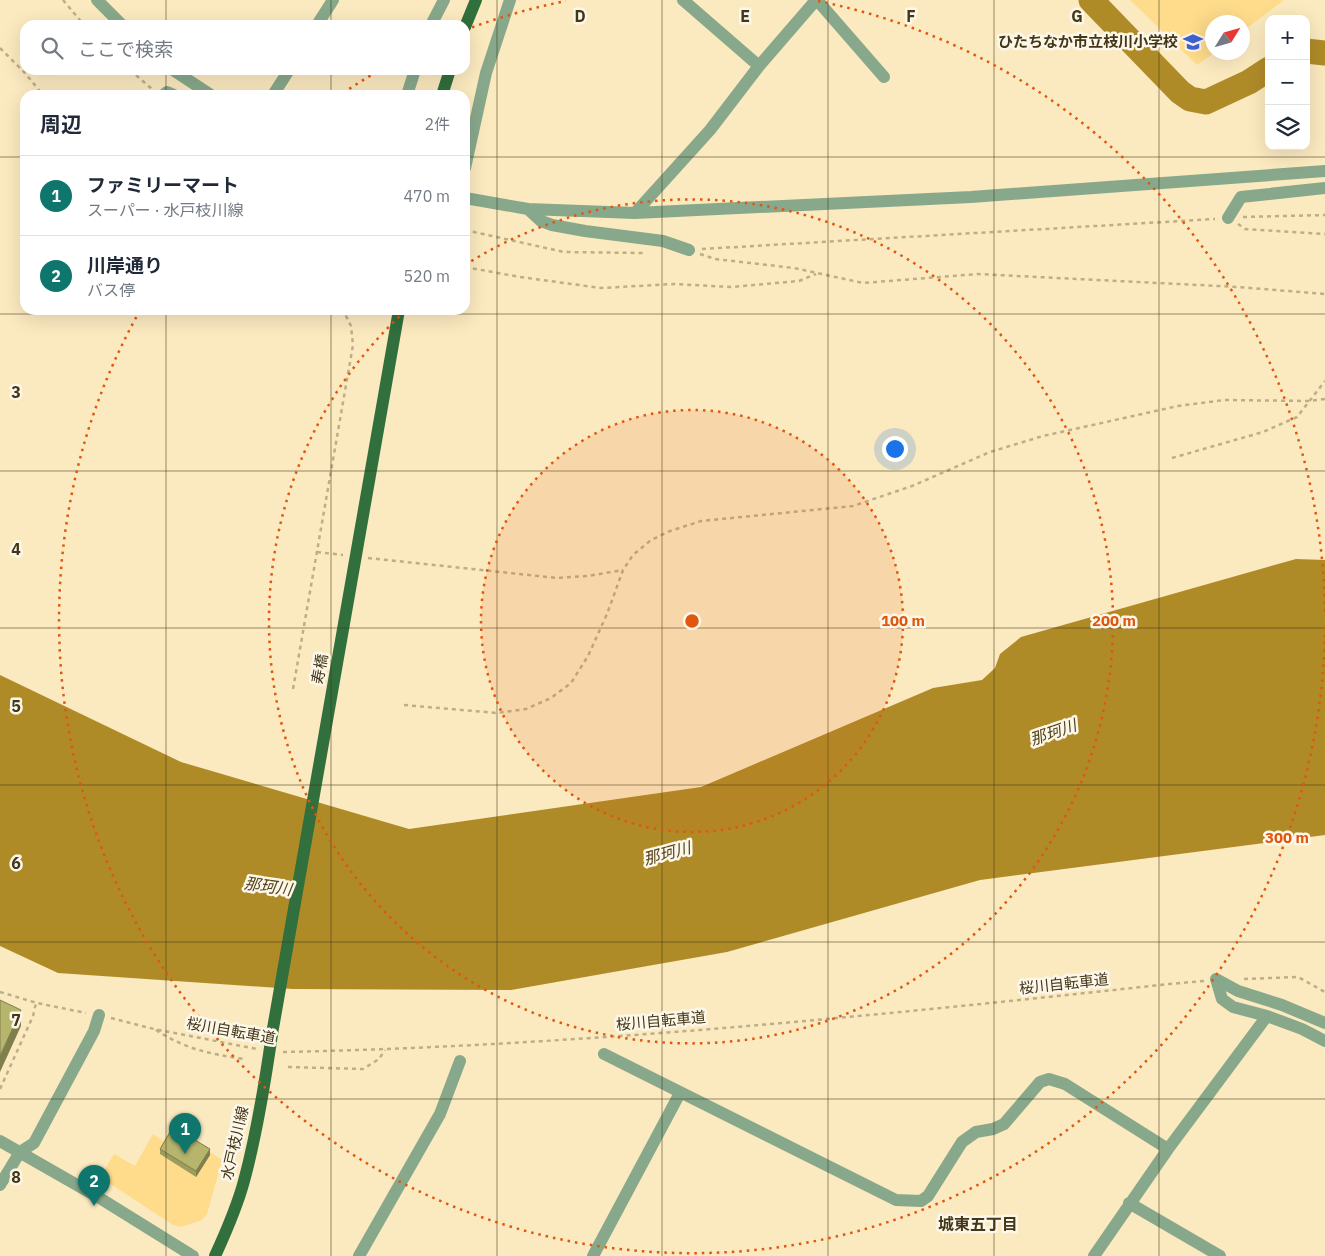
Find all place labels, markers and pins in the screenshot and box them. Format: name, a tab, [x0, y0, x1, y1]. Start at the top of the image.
school or university icon: ひたちなか市立枝川小学校	[1182, 31, 1204, 53]
place label: ひたちなか市立枝川小学校	[998, 32, 1178, 51]
centre of rings	[683, 612, 701, 630]
pin: 1	[169, 1113, 201, 1154]
pin: 2	[78, 1165, 110, 1206]

